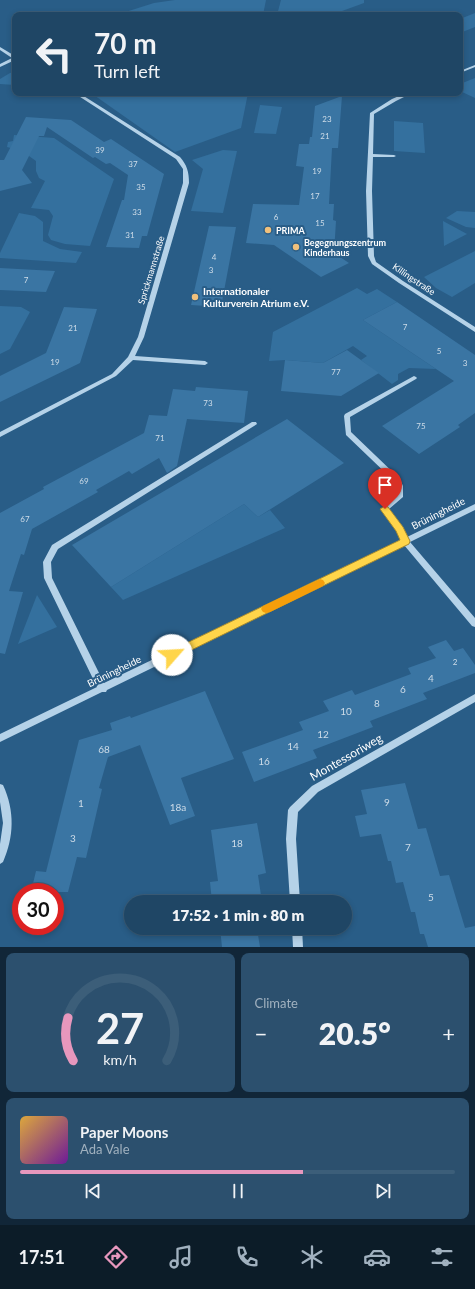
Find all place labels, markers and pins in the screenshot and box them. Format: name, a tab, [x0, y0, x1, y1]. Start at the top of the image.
marker: PRIMA	[263, 225, 273, 235]
place label: PRIMA	[276, 225, 306, 236]
place label: Begegnungszentrum Kinderhaus	[304, 237, 386, 258]
marker: Begegnungszentrum Kinderhaus	[291, 242, 301, 252]
place label: Internationaler Kulturverein Atrium e.V.	[203, 285, 309, 309]
marker: Internationaler Kulturverein Atrium e.V.	[190, 292, 200, 302]
pin	[368, 468, 402, 509]

